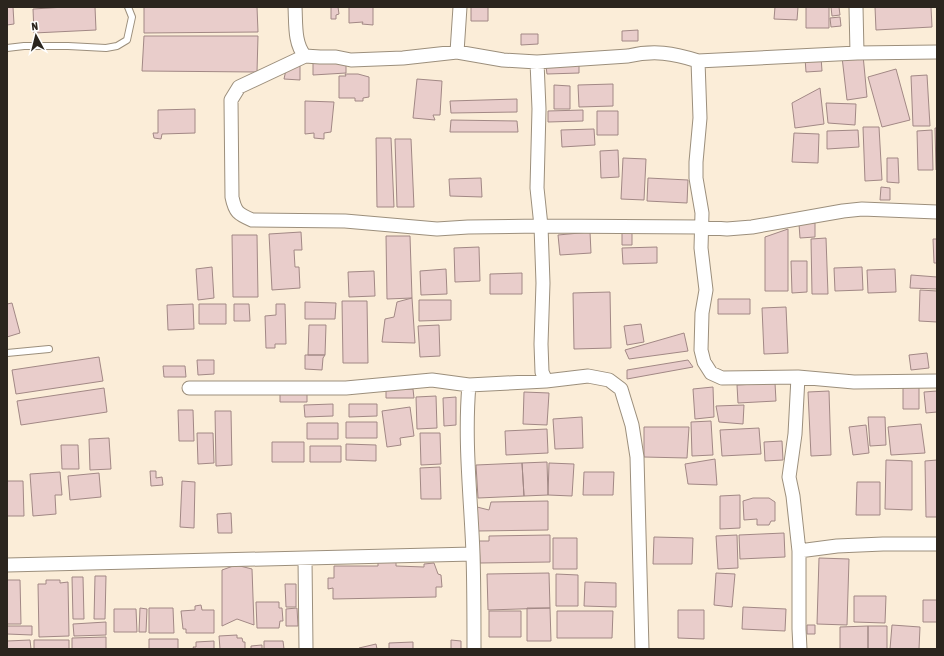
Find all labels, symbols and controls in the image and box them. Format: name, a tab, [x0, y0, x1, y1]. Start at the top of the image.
north arrow	[16, 16, 56, 56]
text: N	[31, 20, 39, 32]

